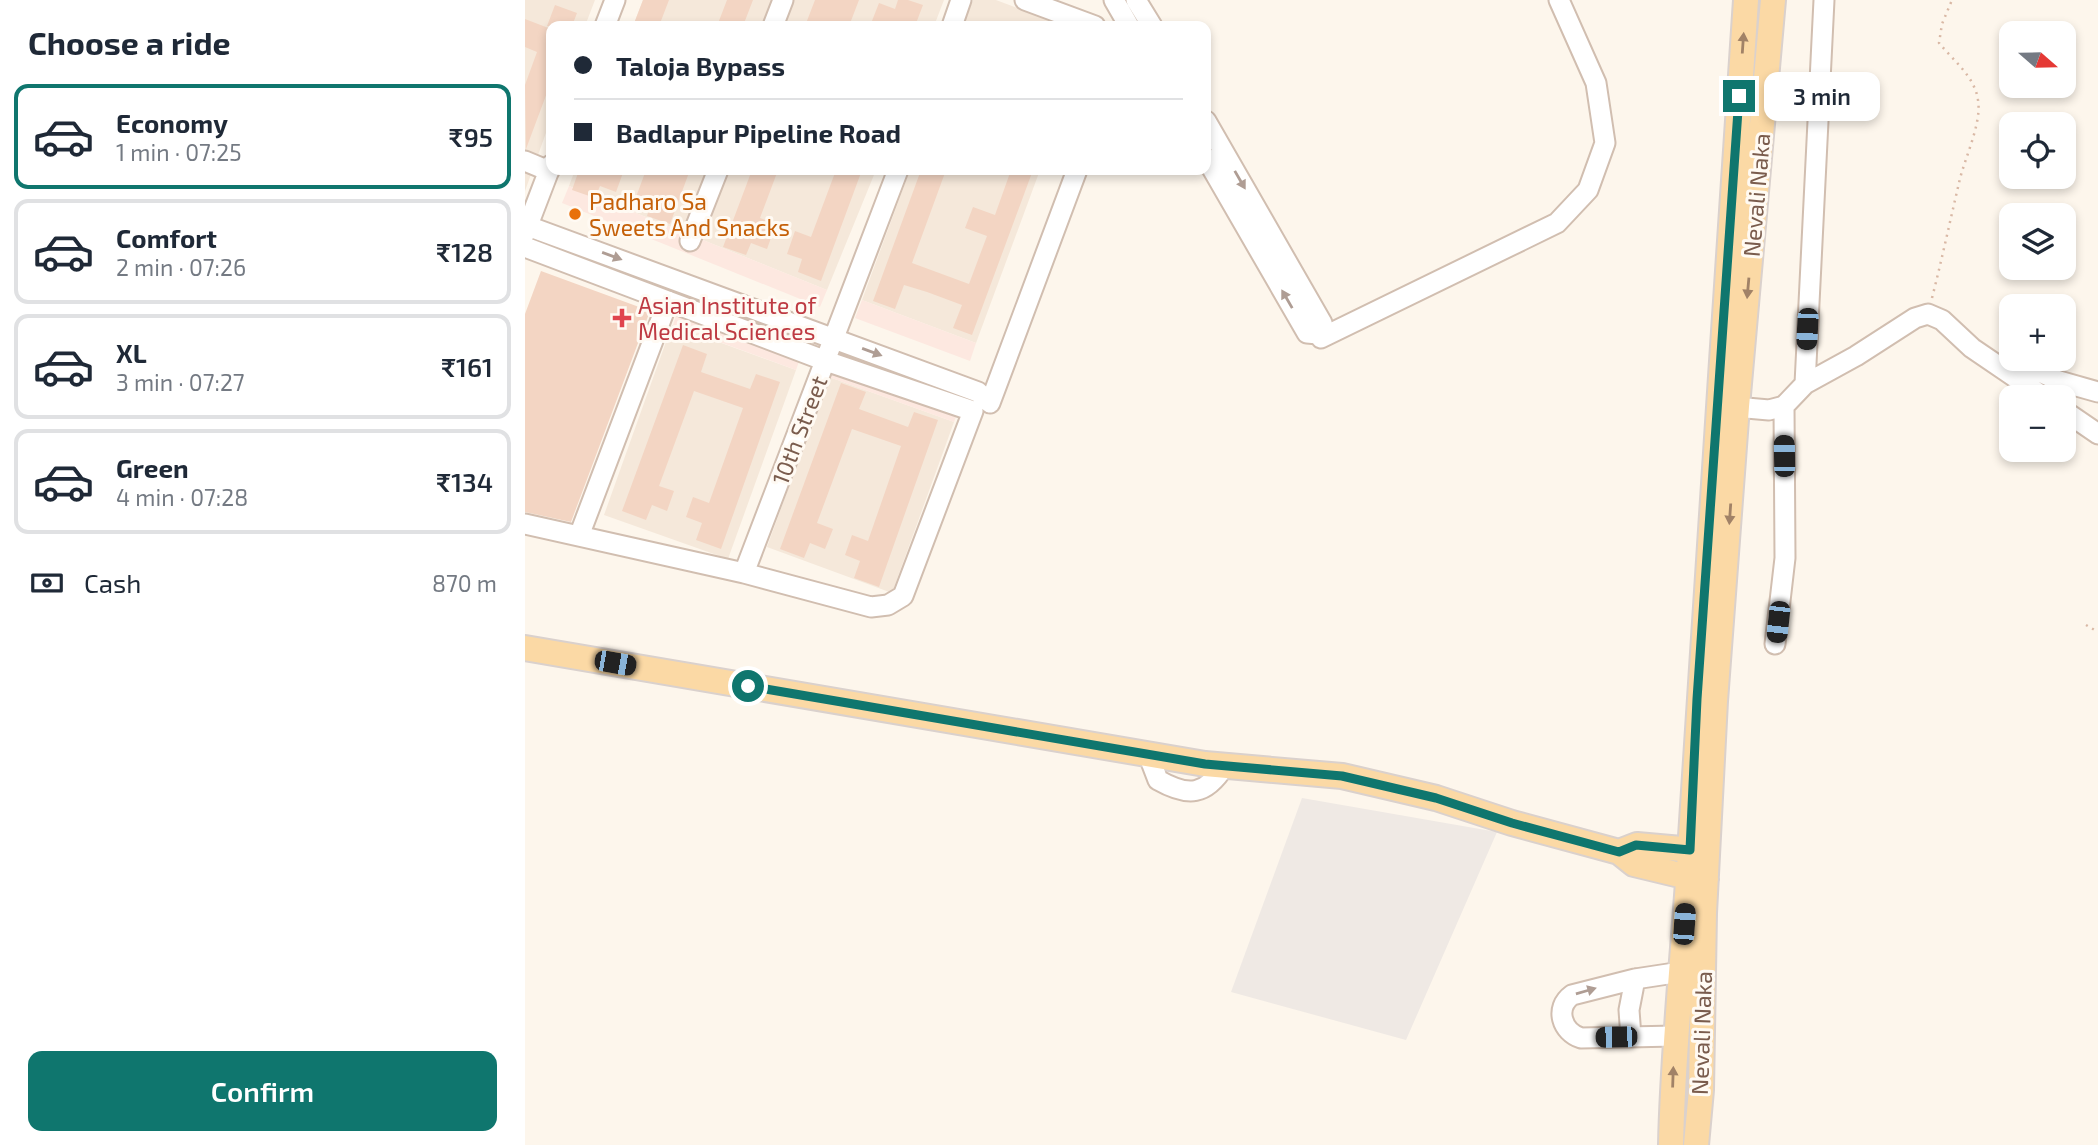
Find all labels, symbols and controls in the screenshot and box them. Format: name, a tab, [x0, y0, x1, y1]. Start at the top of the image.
north arrow	[1999, 21, 2075, 98]
map controls	[1999, 21, 2076, 462]
text: Choose a ride	[28, 23, 231, 61]
one-way arrow	[1738, 32, 1749, 54]
text: Taloja Bypass	[616, 50, 785, 81]
callout: 3 min	[1763, 72, 1879, 120]
route end	[1723, 80, 1755, 112]
text: 3 min	[1793, 82, 1851, 110]
icon: car	[32, 105, 95, 168]
text: Economy	[116, 107, 228, 138]
button: locate	[1999, 112, 2076, 189]
text: Badlapur Pipeline Road	[616, 117, 901, 148]
text: ₹95	[449, 121, 493, 152]
street label: Nevali Naka	[1737, 132, 1775, 258]
text: 1 min · 07:25	[116, 138, 242, 166]
one-way arrow	[1234, 170, 1246, 190]
place label: Padharo Sa Sweets And Snacks	[589, 187, 790, 241]
button: layers	[1999, 203, 2076, 280]
marker: Padharo Sa Sweets And Snacks	[567, 206, 583, 222]
icon: car	[32, 220, 95, 283]
text: Comfort	[116, 222, 217, 253]
text: ₹128	[436, 236, 493, 267]
one-way arrow	[602, 251, 623, 262]
text: 2 min · 07:26	[116, 253, 246, 281]
one-way arrow	[1742, 277, 1753, 299]
one-way arrow	[1281, 289, 1293, 309]
place label: Asian Institute of Medical Sciences	[638, 291, 818, 345]
button: +	[1999, 294, 2076, 371]
car	[1796, 307, 1819, 351]
marker: Asian Institute of Medical Sciences	[612, 308, 632, 328]
icon: car	[32, 335, 95, 398]
text: XL	[116, 337, 147, 368]
one-way arrow	[861, 347, 882, 358]
text: ₹161	[441, 351, 493, 382]
text: 3 min · 07:27	[116, 368, 245, 396]
street label: 10th Street	[765, 371, 833, 488]
button: −	[1999, 385, 2076, 462]
car	[1774, 435, 1795, 477]
icon: car	[32, 450, 95, 513]
text: Green	[116, 452, 189, 483]
text: ₹134	[436, 466, 493, 497]
text: 4 min · 07:28	[116, 483, 248, 511]
one-way arrow	[1724, 504, 1735, 526]
icon: cash	[28, 564, 66, 602]
text: Cash	[84, 567, 141, 598]
text: 870 m	[432, 569, 497, 597]
car	[1766, 600, 1791, 644]
car	[593, 649, 638, 677]
route start	[732, 670, 764, 702]
car	[1673, 902, 1696, 946]
street label: Nevali Naka	[1685, 971, 1717, 1095]
one-way arrow	[1576, 985, 1597, 995]
car	[1595, 1026, 1638, 1048]
button: Confirm	[28, 1051, 497, 1131]
one-way arrow	[1667, 1066, 1678, 1088]

